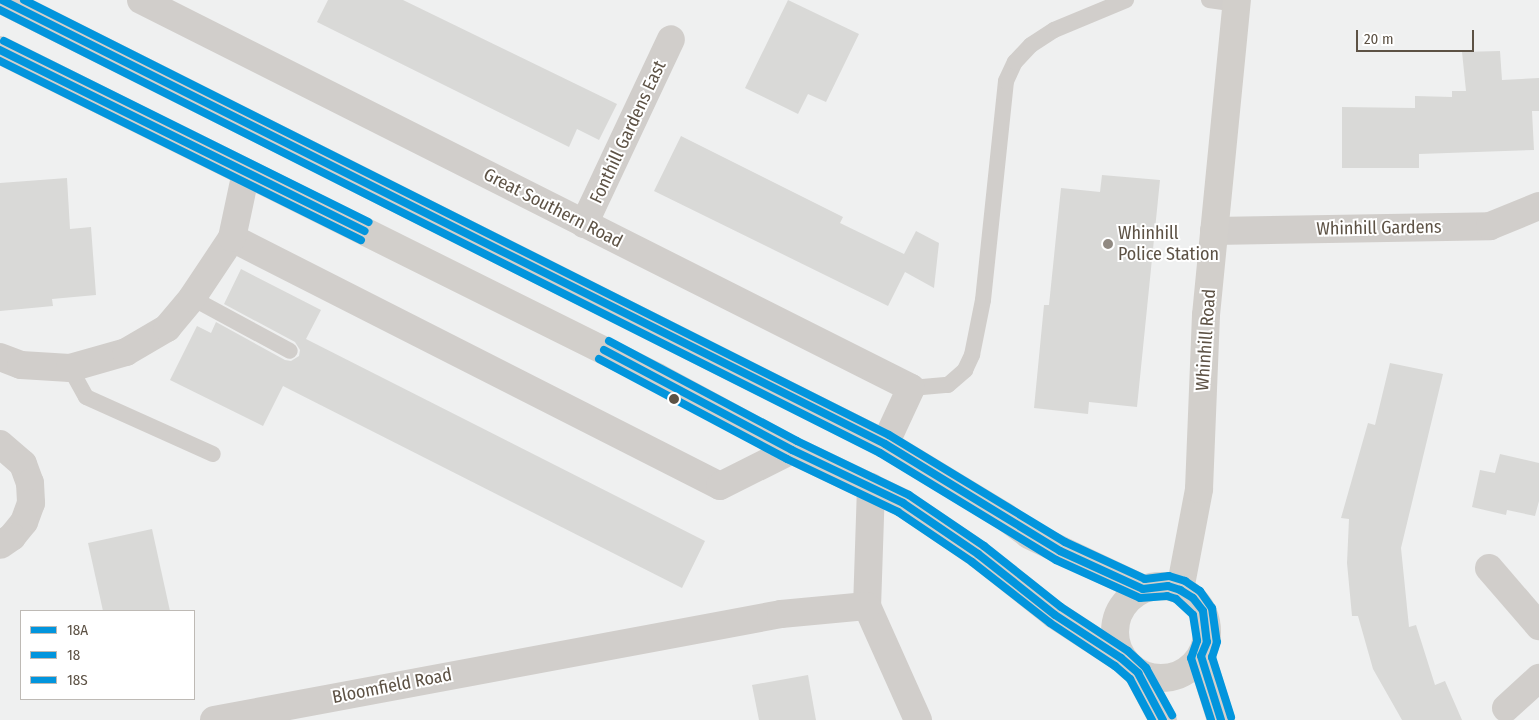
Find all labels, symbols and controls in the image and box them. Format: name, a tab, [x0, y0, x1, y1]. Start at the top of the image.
scale bar	[1359, 20, 1476, 52]
text: 20 m	[1364, 30, 1394, 48]
street label: Fonthill Gardens East	[585, 57, 671, 207]
street label: Great Southern Road	[480, 164, 626, 252]
street label: Whinhill Gardens	[1316, 216, 1442, 240]
place label: Whinhill Police Station	[1118, 223, 1219, 266]
marker: Whinhill Police Station	[1102, 238, 1114, 250]
street label: Whinhill Road	[1192, 288, 1220, 392]
unlabelled marker	[669, 394, 679, 404]
legend	[20, 610, 195, 700]
text: 18A	[67, 621, 88, 639]
text: 18	[67, 646, 80, 664]
street label: Bloomfield Road	[330, 664, 454, 708]
text: 18S	[67, 671, 88, 689]

